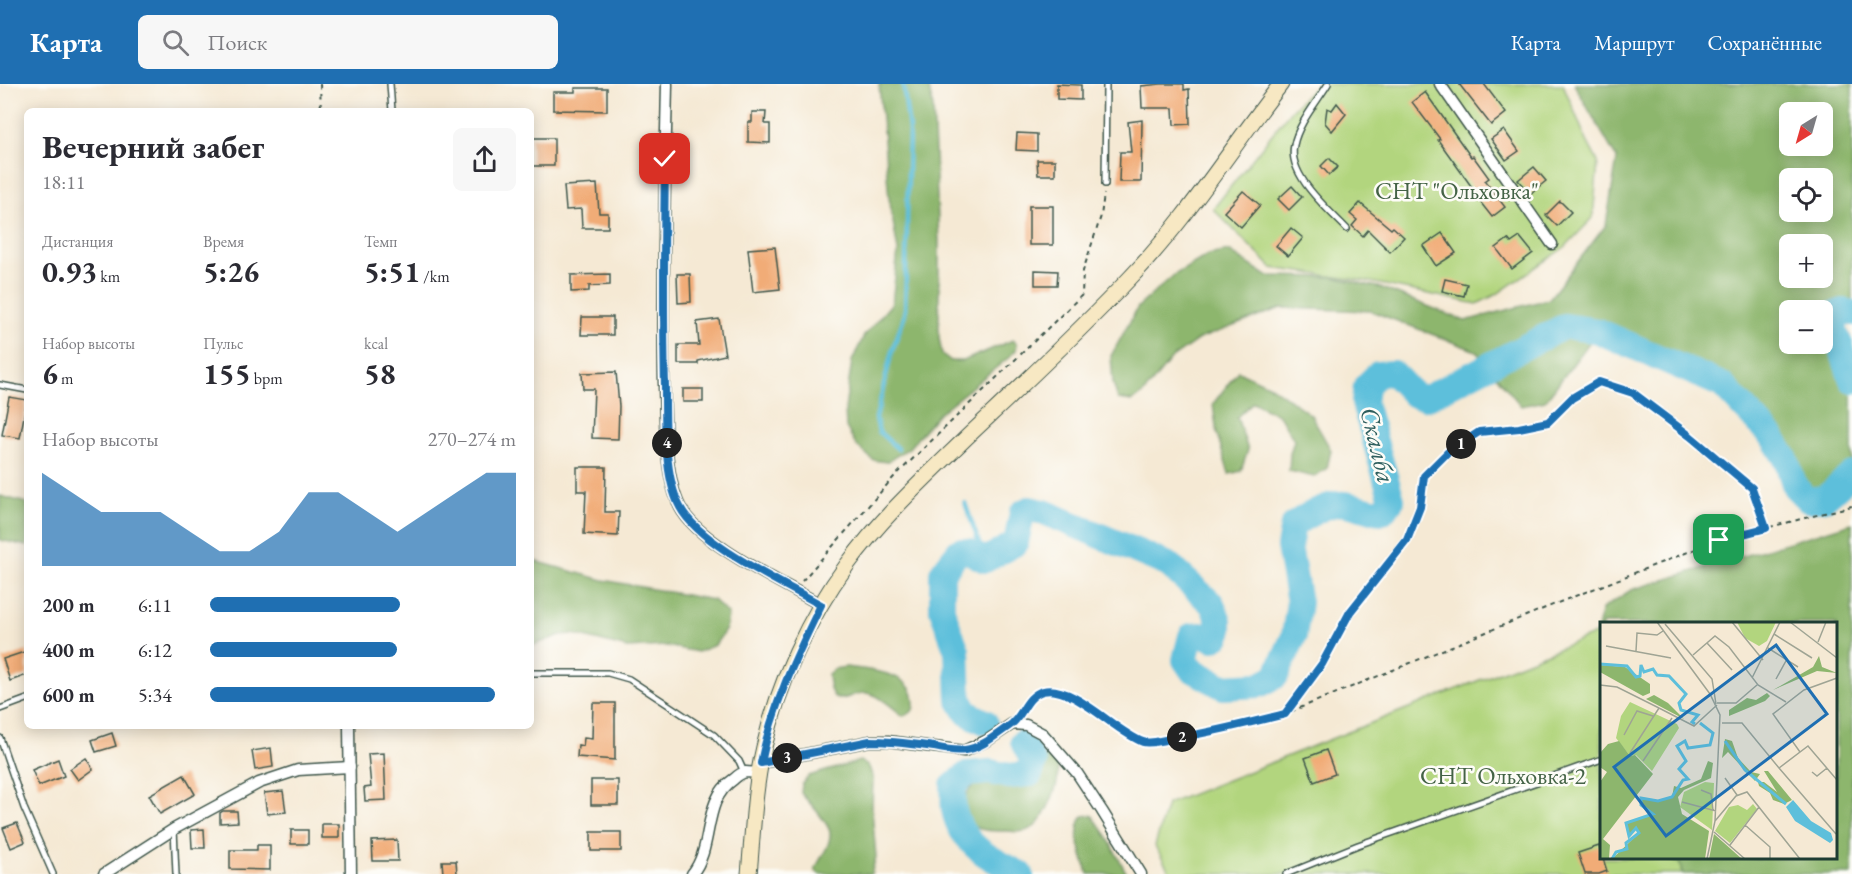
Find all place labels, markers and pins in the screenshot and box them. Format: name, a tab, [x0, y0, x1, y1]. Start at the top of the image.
pin	[639, 133, 690, 184]
pin: 4	[652, 428, 682, 458]
pin: 1	[1446, 429, 1476, 459]
pin	[1693, 514, 1744, 565]
pin: 2	[1167, 722, 1197, 752]
pin: 3	[772, 743, 802, 773]

